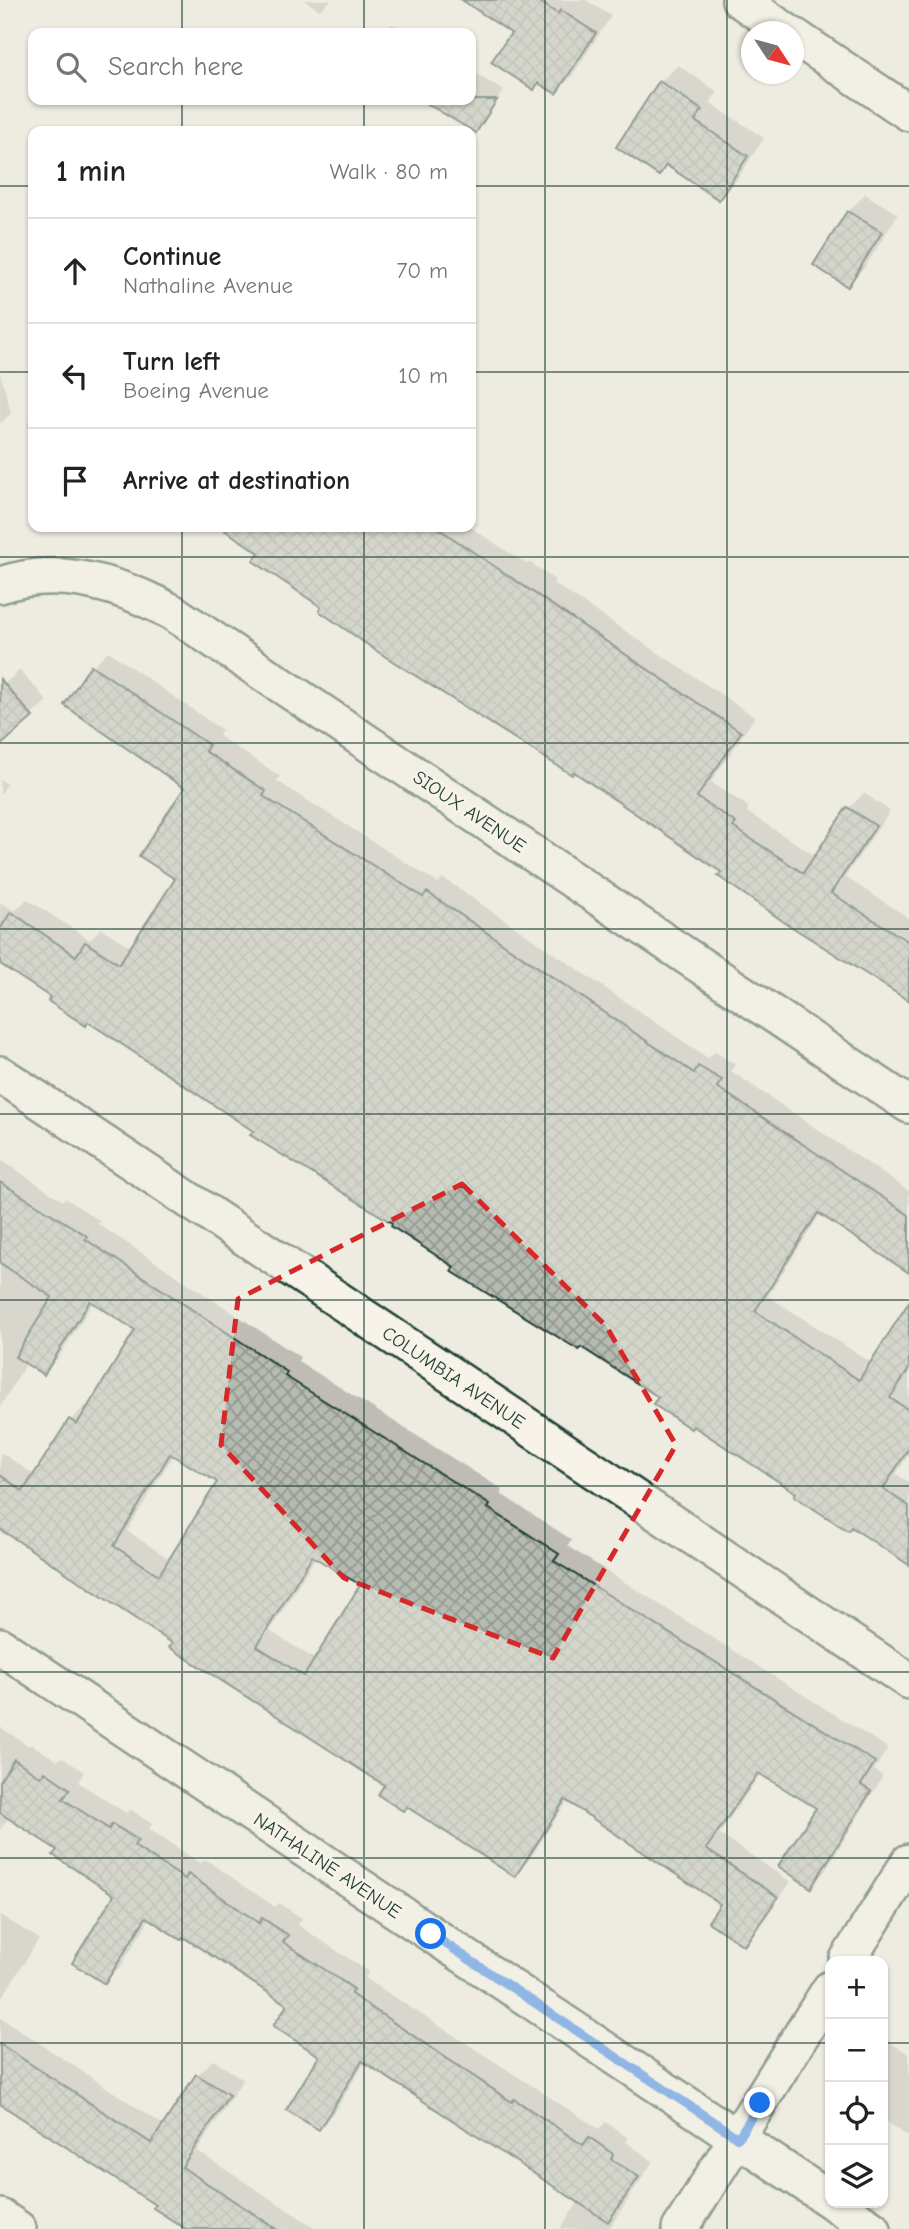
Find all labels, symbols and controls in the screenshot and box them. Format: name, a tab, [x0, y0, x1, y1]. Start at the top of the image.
north arrow	[741, 21, 804, 84]
search box	[28, 28, 476, 105]
icon: search	[52, 48, 90, 86]
text: Search here	[108, 52, 243, 82]
text: 1 min	[56, 154, 126, 189]
text: Walk · 80 m	[330, 158, 448, 185]
text: Continue	[123, 242, 221, 272]
icon: ahead	[56, 252, 94, 290]
text: 70 m	[396, 257, 448, 284]
text: Nathaline Avenue	[123, 272, 293, 299]
text: Turn left	[123, 347, 220, 377]
icon: left	[56, 357, 94, 395]
text: 10 m	[398, 362, 448, 389]
text: Boeing Avenue	[123, 377, 269, 404]
icon: arrive	[56, 462, 94, 500]
text: Arrive at destination	[123, 466, 350, 496]
street label: SIOUX AVENUE	[409, 766, 530, 858]
street label: COLUMBIA AVENUE	[378, 1322, 529, 1434]
street label: NATHALINE AVENUE	[250, 1808, 405, 1923]
route start	[415, 1918, 446, 1949]
map controls	[825, 1956, 888, 2208]
button: +	[825, 1956, 888, 2019]
button: −	[825, 2019, 888, 2082]
button: locate	[825, 2082, 888, 2145]
route end	[744, 2087, 775, 2118]
button: layers	[825, 2145, 888, 2208]

